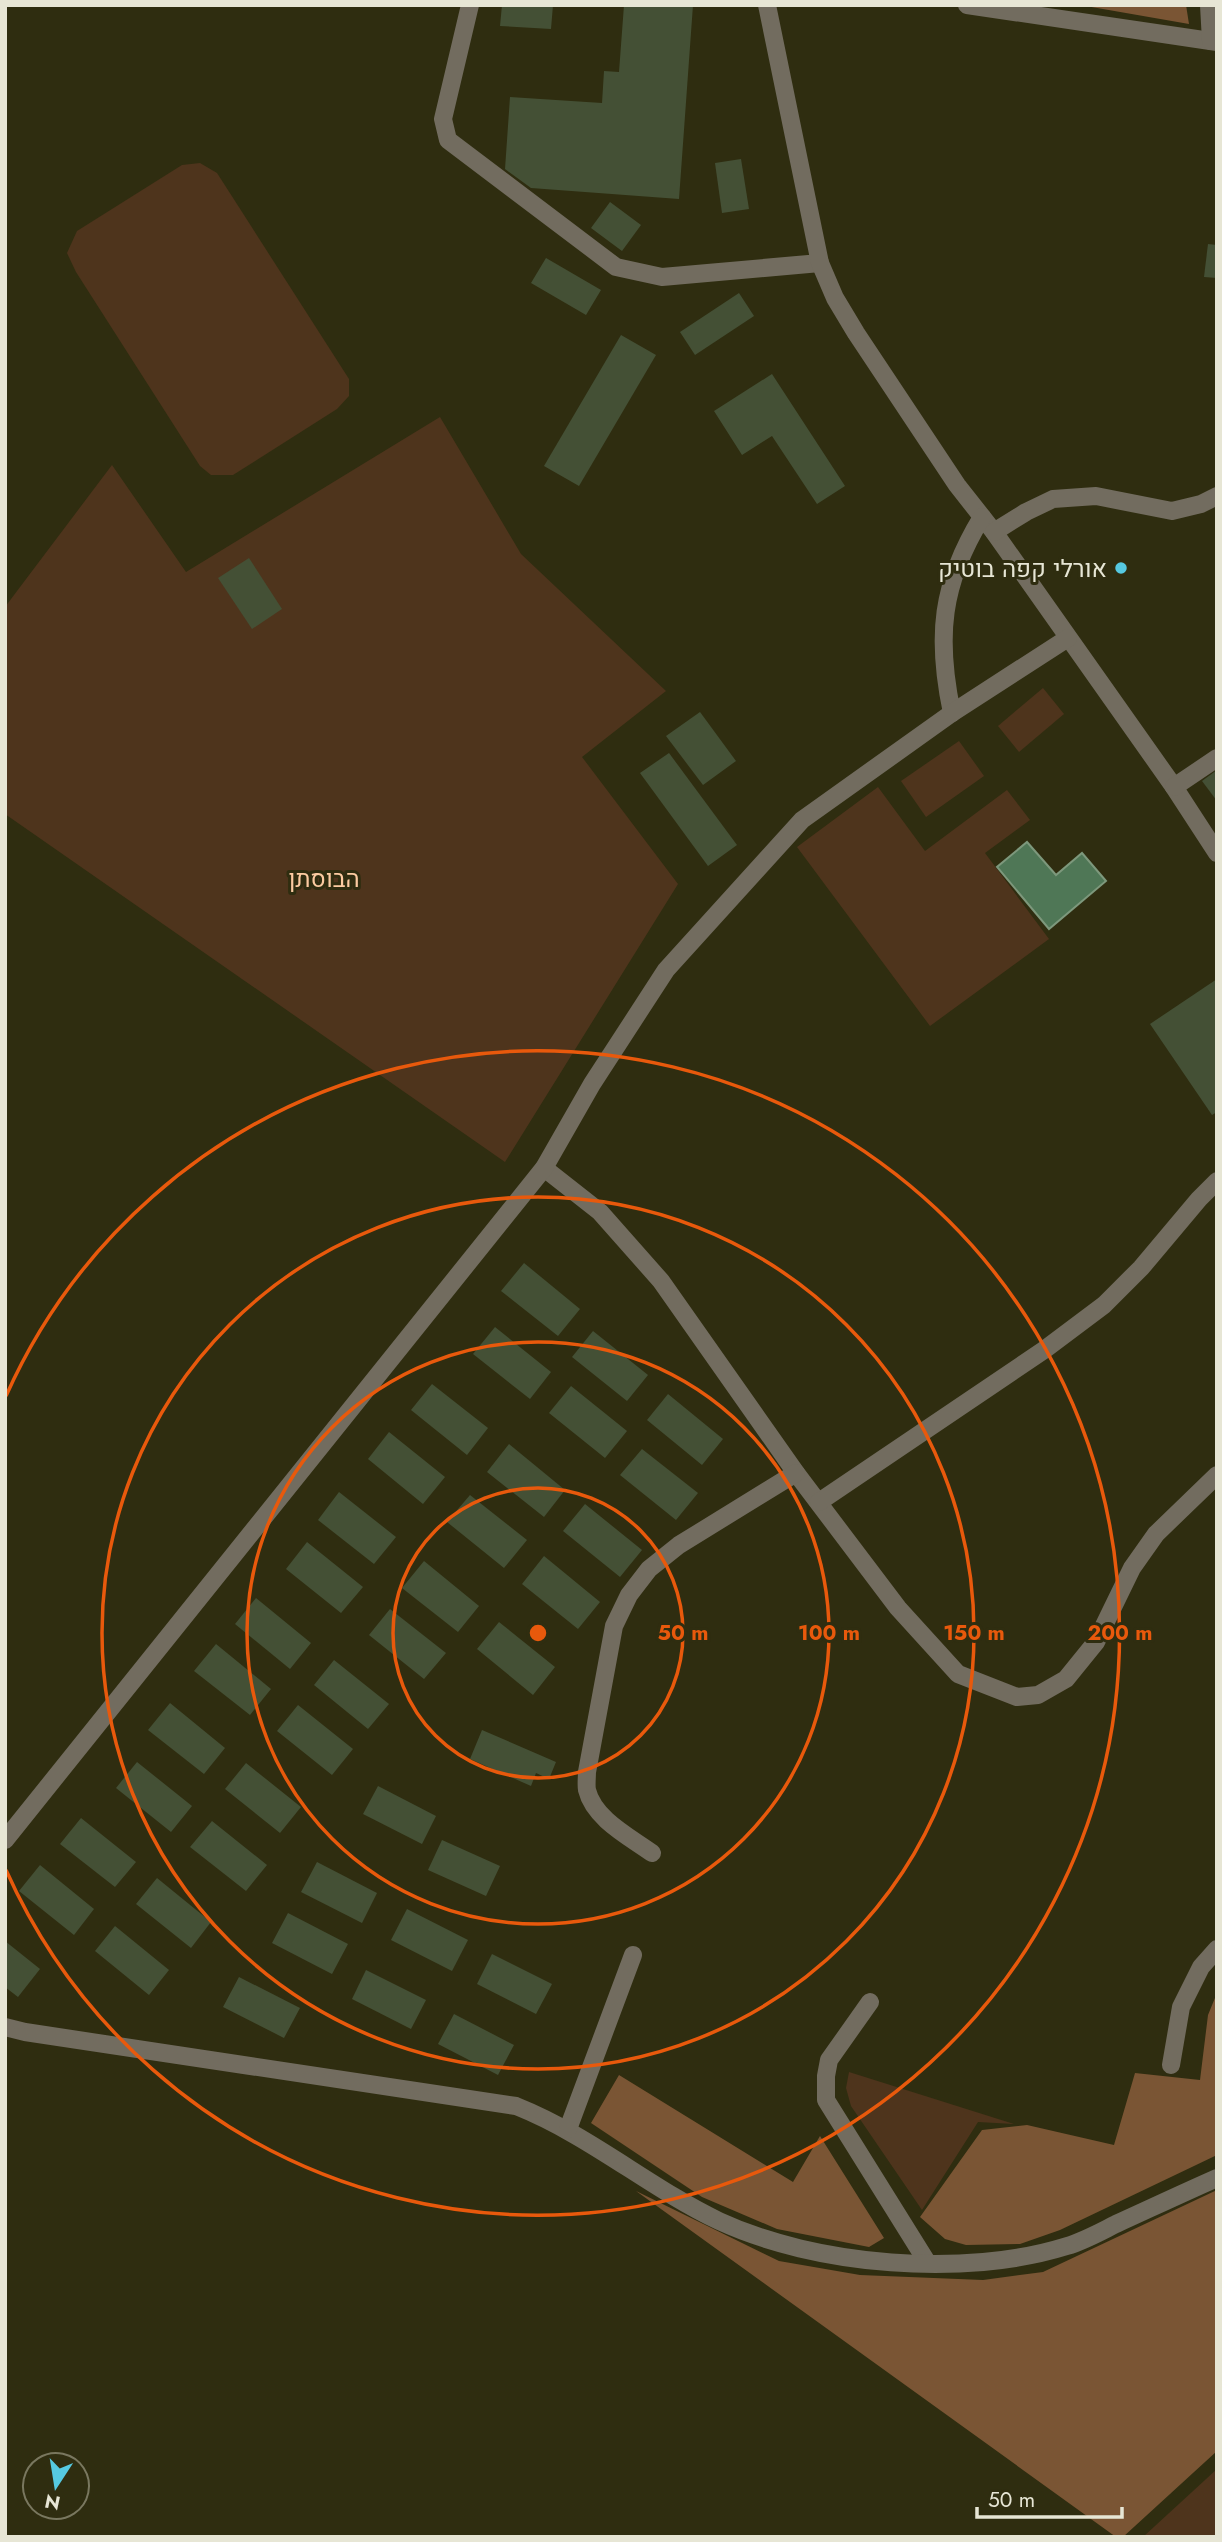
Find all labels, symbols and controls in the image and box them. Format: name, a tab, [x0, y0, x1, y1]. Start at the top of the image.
place label: אורלי קפה בוטיק	[938, 551, 1107, 586]
marker: אורלי קפה בוטיק	[1113, 560, 1129, 576]
park label: הבוסתן	[288, 861, 360, 896]
text: 50 m	[658, 1618, 708, 1648]
text: 100 m	[798, 1618, 860, 1648]
text: 150 m	[943, 1618, 1005, 1648]
text: 200 m	[1087, 1618, 1153, 1648]
centre of rings	[526, 1621, 550, 1645]
north arrow	[21, 2451, 91, 2521]
scale bar	[977, 2476, 1122, 2520]
text: 50 m	[988, 2485, 1035, 2515]
text: N	[42, 2487, 63, 2517]

